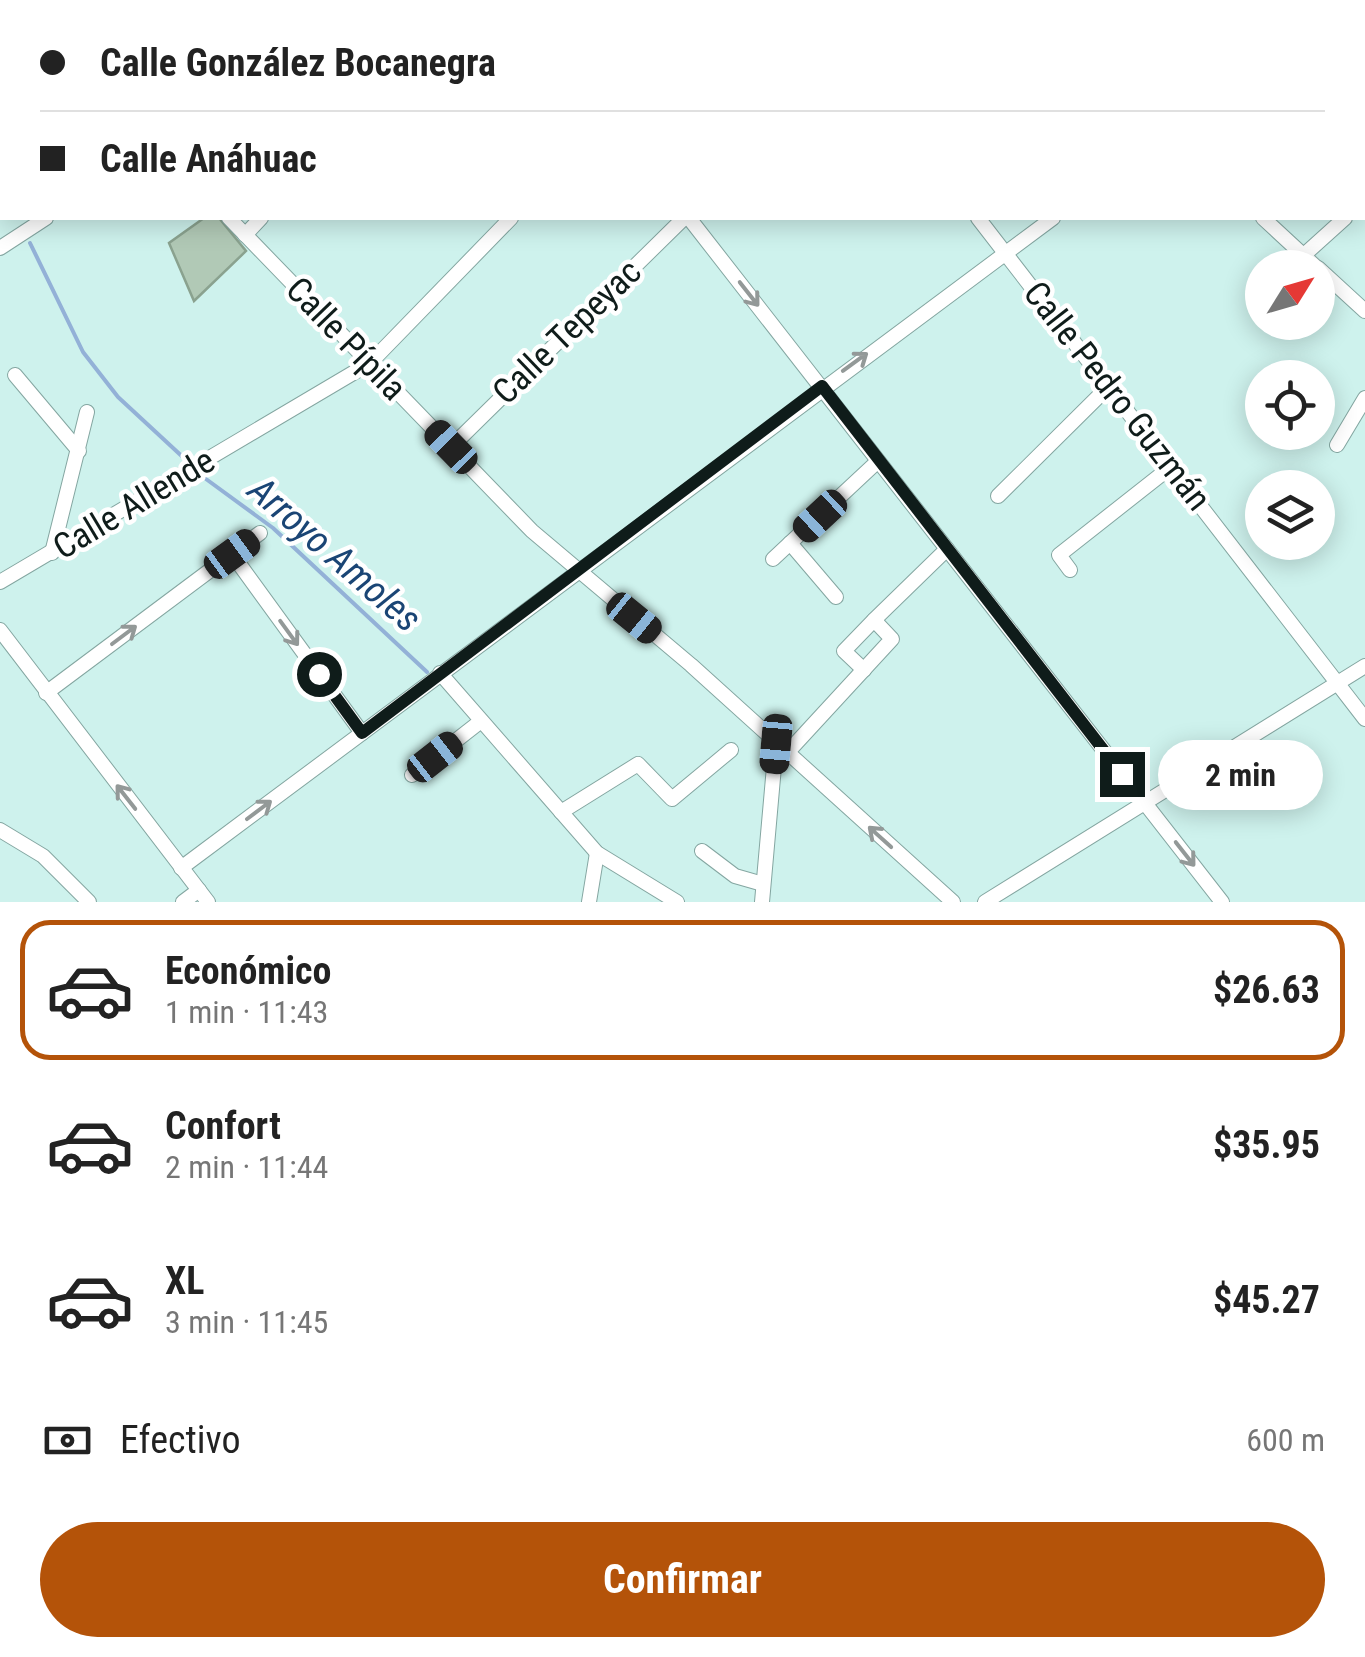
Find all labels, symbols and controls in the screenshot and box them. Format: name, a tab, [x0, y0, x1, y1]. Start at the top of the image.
text: Calle González Bocanegra	[100, 41, 496, 85]
text: Calle Anáhuac	[100, 137, 317, 181]
north arrow	[1245, 250, 1335, 340]
map controls	[1245, 250, 1335, 560]
street label: Calle Tepeyac	[484, 251, 650, 413]
street label: Calle Pípila	[277, 269, 415, 409]
street label: Calle Pedro Guzmán	[1015, 273, 1219, 519]
one-way arrow	[739, 280, 760, 307]
one-way arrow	[840, 352, 868, 373]
button: locate	[1245, 360, 1335, 450]
car	[419, 415, 483, 479]
street label: Calle Allende	[46, 440, 222, 568]
water label: Arroyo Amoles	[238, 466, 430, 641]
button: layers	[1245, 470, 1335, 560]
car	[788, 485, 852, 547]
car	[199, 524, 265, 584]
car	[601, 587, 667, 649]
one-way arrow	[278, 619, 299, 646]
one-way arrow	[110, 624, 137, 645]
route start	[297, 652, 342, 697]
car	[758, 713, 794, 775]
car	[402, 727, 468, 787]
callout: 2 min	[1157, 739, 1322, 809]
route end	[1100, 752, 1145, 797]
text: 2 min	[1205, 756, 1276, 794]
one-way arrow	[116, 785, 138, 811]
one-way arrow	[245, 800, 272, 821]
one-way arrow	[868, 826, 893, 849]
one-way arrow	[1174, 841, 1196, 867]
icon: car	[45, 945, 135, 1035]
text: Económico	[165, 949, 331, 993]
text: $26.63	[1213, 968, 1320, 1012]
text: 1 min · 11:43	[165, 993, 328, 1031]
icon: car	[45, 1100, 135, 1190]
text: Confort	[165, 1104, 281, 1148]
text: $35.95	[1213, 1123, 1320, 1167]
text: 2 min · 11:44	[165, 1148, 328, 1186]
icon: car	[45, 1255, 135, 1345]
text: XL	[165, 1259, 204, 1303]
text: $45.27	[1213, 1278, 1320, 1322]
text: 3 min · 11:45	[165, 1303, 328, 1341]
icon: cash	[40, 1413, 95, 1468]
text: Efectivo	[120, 1418, 241, 1462]
text: 600 m	[1246, 1421, 1325, 1459]
button: Confirmar	[40, 1522, 1325, 1637]

